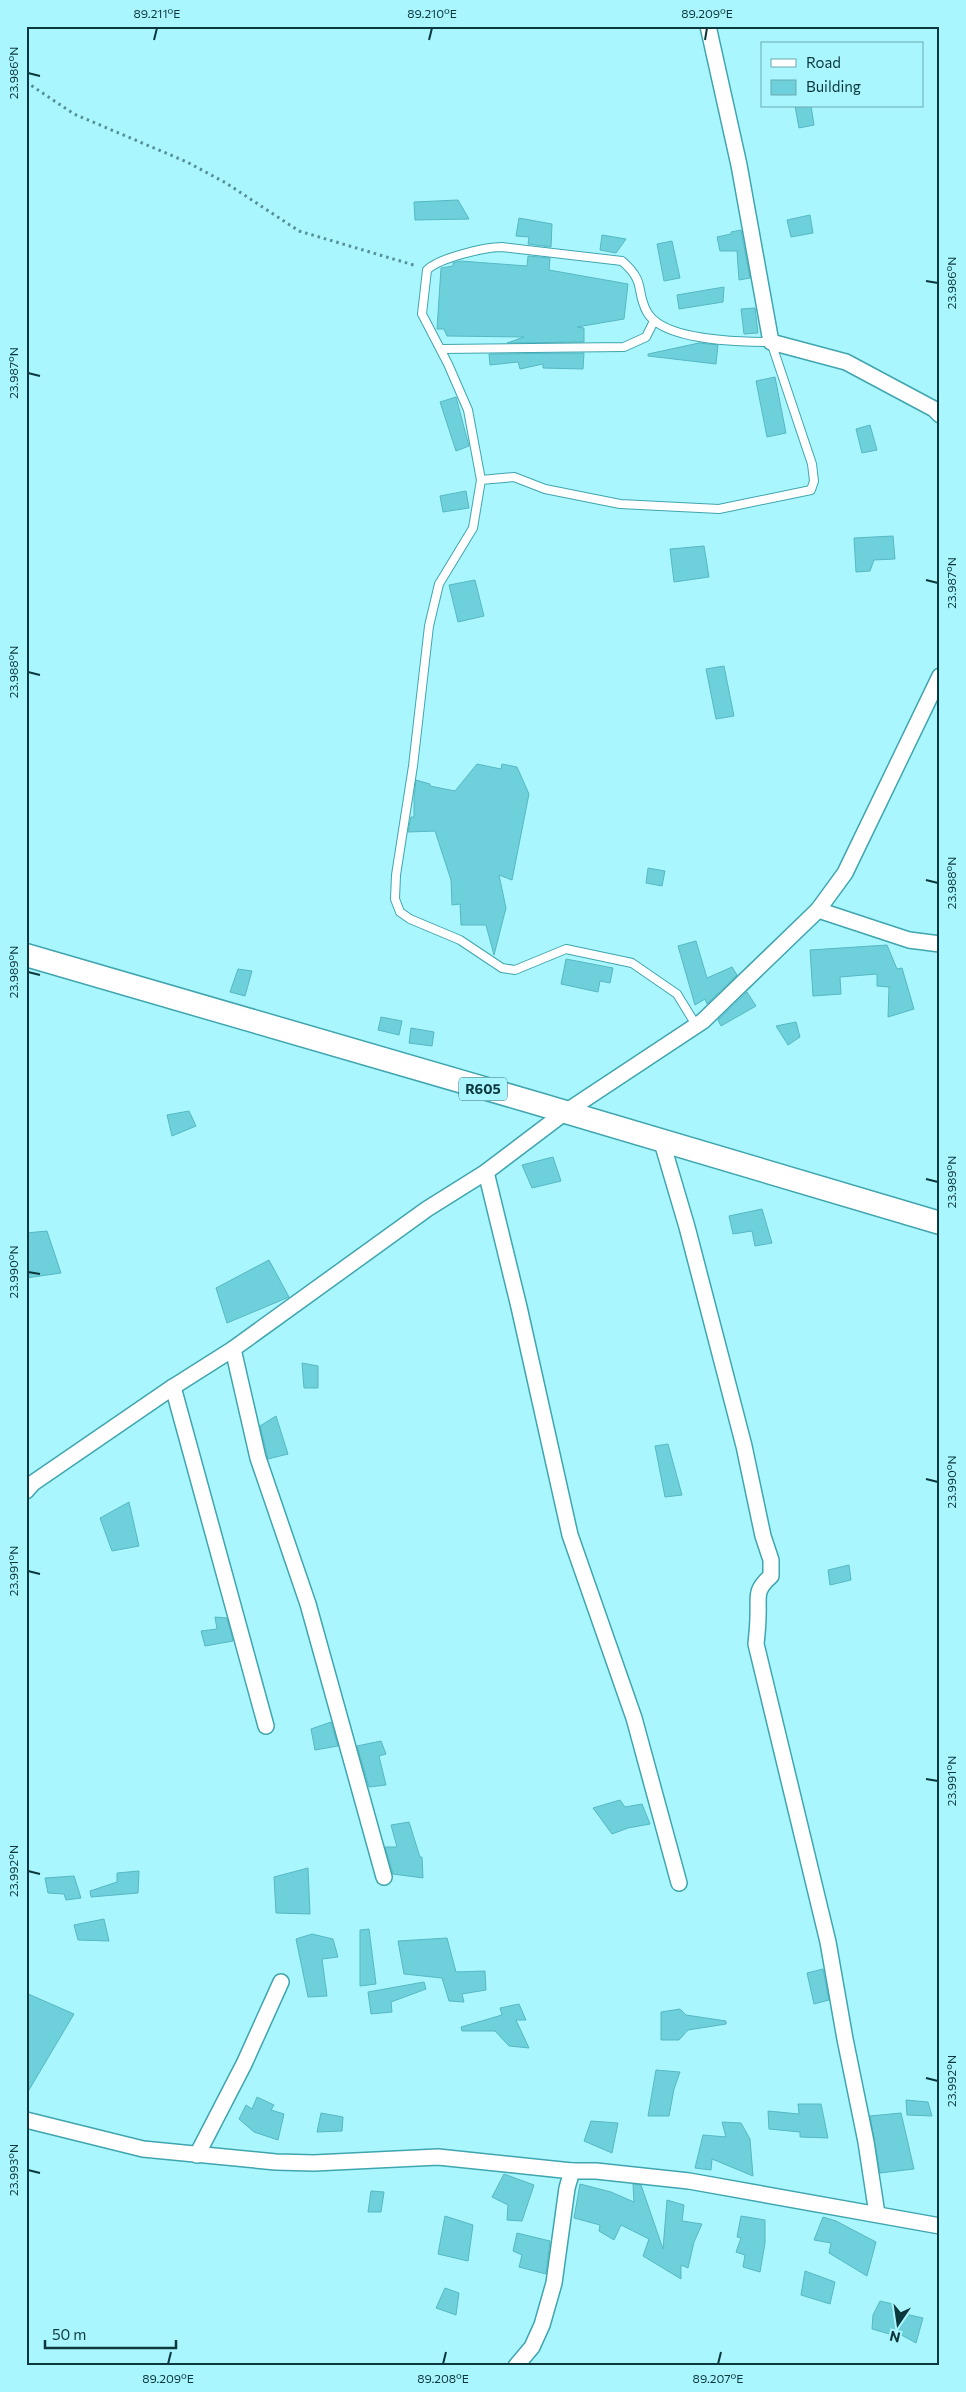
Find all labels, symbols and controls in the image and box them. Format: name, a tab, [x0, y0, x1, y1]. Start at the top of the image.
text: 89.211°E	[134, 6, 180, 20]
text: 89.210°E	[407, 6, 457, 20]
text: 89.209°E	[681, 6, 733, 20]
legend	[761, 42, 924, 108]
text: 23.986°N	[6, 47, 20, 99]
text: Road	[806, 53, 841, 71]
text: Building	[806, 77, 861, 95]
text: 23.986°N	[944, 257, 958, 309]
text: 23.987°N	[6, 347, 20, 399]
text: 23.987°N	[944, 557, 958, 609]
text: 23.988°N	[6, 646, 20, 698]
text: 23.988°N	[944, 857, 958, 909]
text: 23.989°N	[6, 946, 20, 998]
road number: R605	[459, 1078, 507, 1100]
text: 23.989°N	[944, 1156, 958, 1208]
text: 23.990°N	[6, 1246, 20, 1299]
text: 23.990°N	[944, 1456, 958, 1509]
text: 23.991°N	[6, 1546, 20, 1596]
text: 23.991°N	[944, 1756, 958, 1806]
text: 23.992°N	[6, 1845, 20, 1897]
text: 23.992°N	[944, 2055, 958, 2107]
text: 23.993°N	[6, 2144, 20, 2196]
north arrow	[874, 2300, 924, 2350]
scale bar	[45, 2317, 176, 2349]
text: 50 m	[52, 2325, 86, 2343]
text: N	[888, 2328, 902, 2347]
text: 89.209°E	[142, 2371, 194, 2385]
text: 89.208°E	[417, 2371, 469, 2385]
text: 89.207°E	[693, 2371, 743, 2385]

